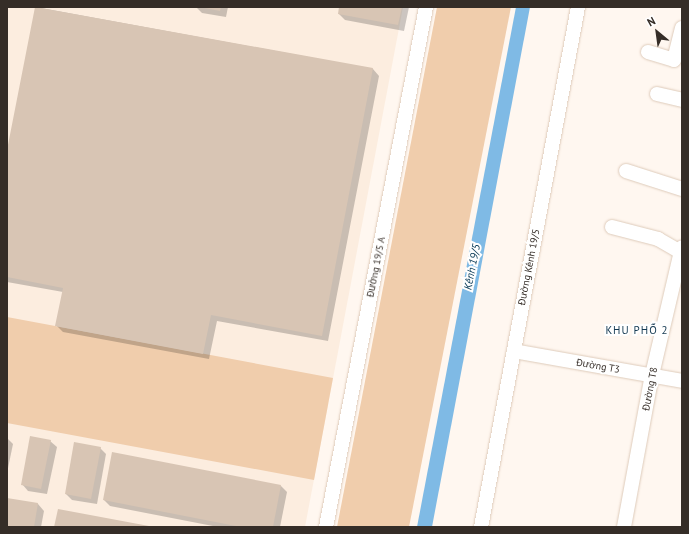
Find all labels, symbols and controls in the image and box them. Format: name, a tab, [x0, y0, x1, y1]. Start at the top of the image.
north arrow	[637, 12, 677, 52]
text: N	[645, 14, 658, 29]
street label: Đường Kênh 19/5	[516, 228, 542, 306]
street label: Đường 19/5 A	[364, 236, 388, 298]
water label: Kênh 19/5	[461, 243, 483, 291]
district label: KHU PHỐ 2	[605, 323, 669, 337]
street label: Đường T3	[575, 356, 621, 376]
street label: Đường T8	[640, 366, 660, 412]

